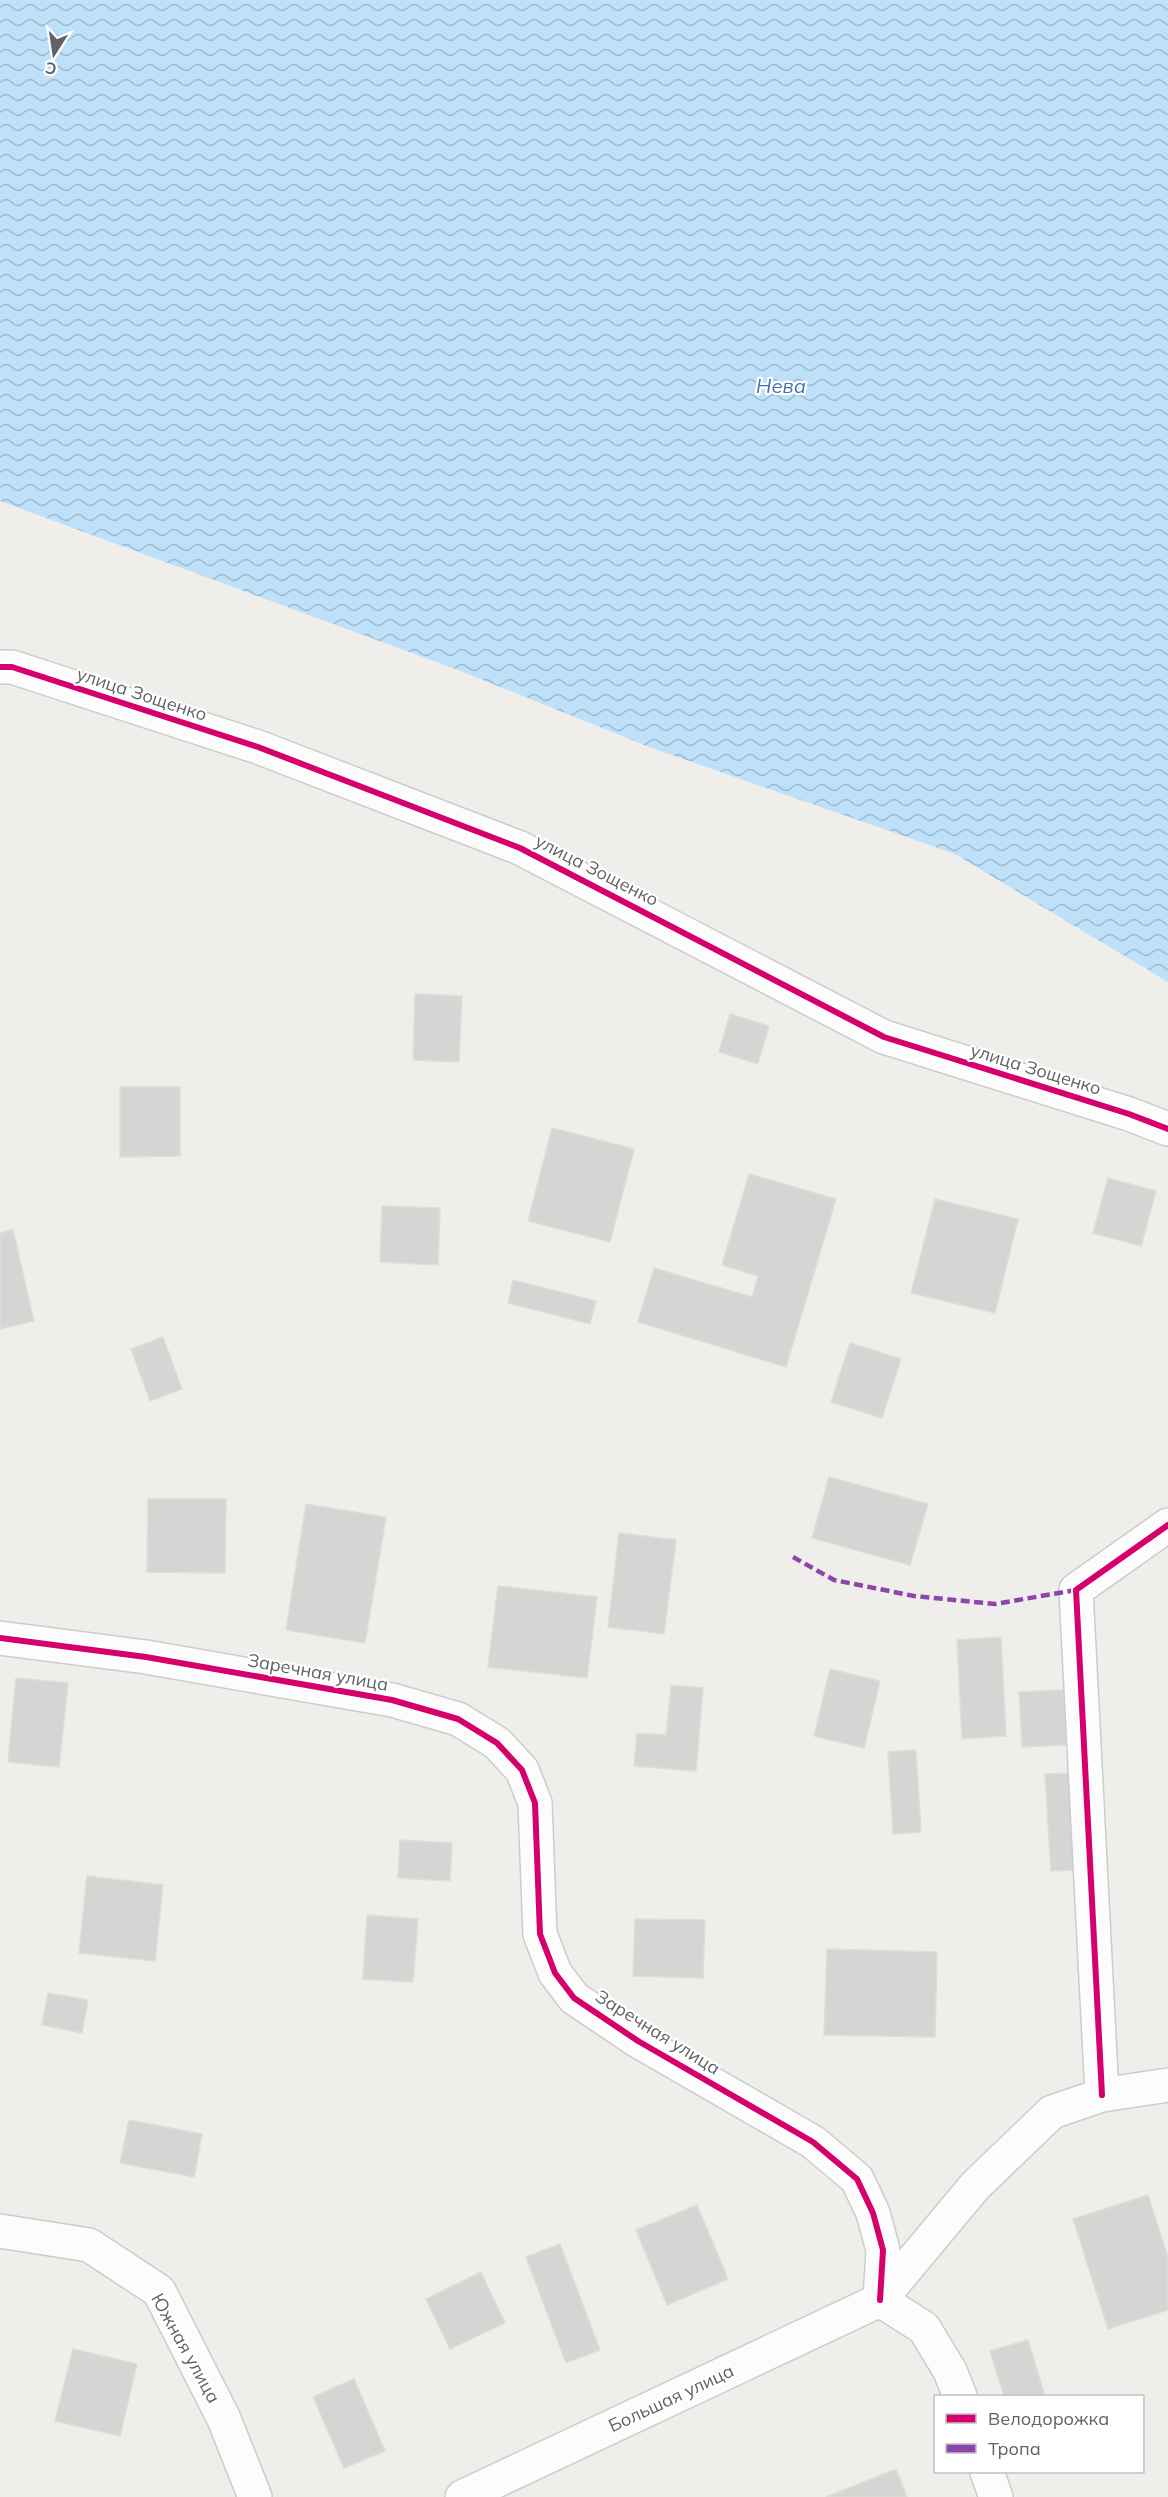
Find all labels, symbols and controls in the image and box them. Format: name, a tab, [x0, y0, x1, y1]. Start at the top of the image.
north arrow	[24, 24, 84, 84]
text: С	[43, 58, 58, 80]
water label: Нева	[756, 373, 806, 398]
street label: улица Зощенко	[74, 662, 210, 726]
street label: улица Зощенко	[531, 829, 663, 911]
street label: улица Зощенко	[968, 1038, 1104, 1100]
street label: Заречная улица	[246, 1648, 390, 1696]
street label: Заречная улица	[591, 1984, 725, 2080]
street label: Южная улица	[146, 2289, 226, 2407]
street label: Большая улица	[605, 2359, 737, 2437]
legend	[934, 2395, 1144, 2473]
text: Велодорожка	[988, 2407, 1109, 2430]
text: Тропа	[988, 2437, 1041, 2460]

